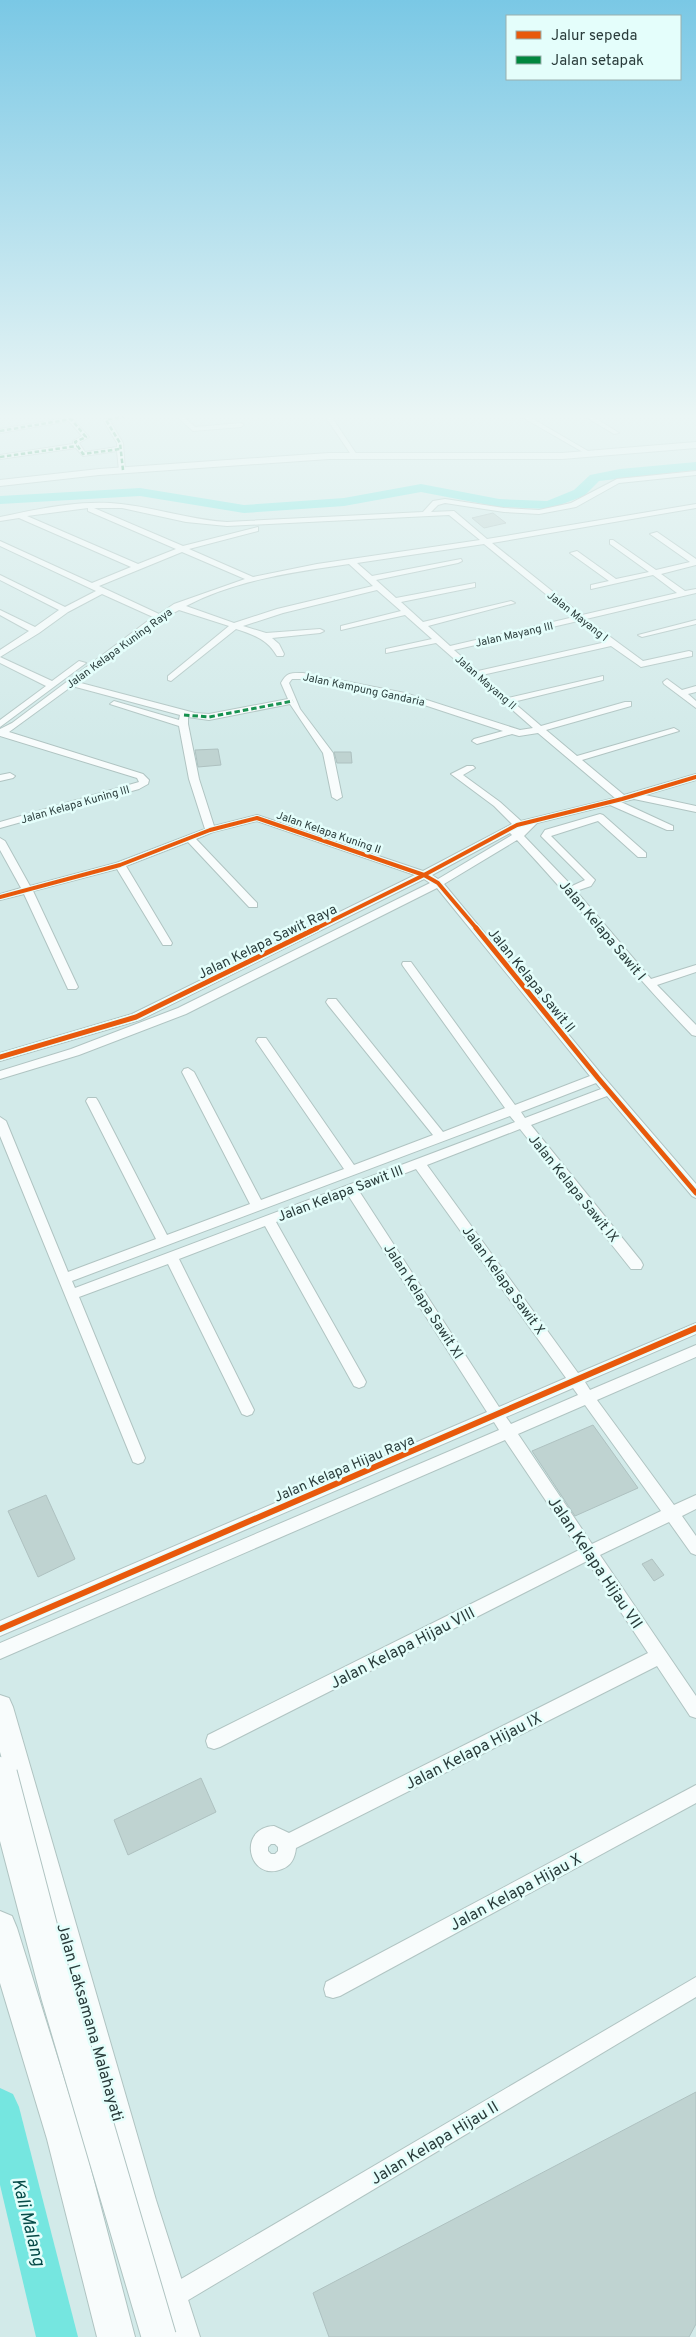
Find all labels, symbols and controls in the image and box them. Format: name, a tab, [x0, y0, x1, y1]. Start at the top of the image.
legend	[506, 15, 681, 80]
text: Jalur sepeda	[551, 27, 637, 46]
text: Jalan setapak	[551, 52, 644, 71]
street label: Jalan Mayang I	[544, 589, 611, 645]
street label: Jalan Kelapa Kuning Raya	[64, 605, 176, 692]
street label: Jalan Mayang III	[474, 619, 555, 651]
street label: Jalan Mayang II	[452, 652, 519, 713]
street label: Jalan Kampung Gandaria	[302, 670, 426, 710]
street label: Jalan Kelapa Kuning III	[19, 783, 131, 827]
street label: Jalan Kelapa Kuning II	[275, 808, 383, 857]
street label: Jalan Kelapa Sawit I	[555, 877, 649, 985]
street label: Jalan Kelapa Sawit Raya	[195, 901, 340, 983]
street label: Jalan Kelapa Sawit II	[484, 925, 578, 1037]
street label: Jalan Kelapa Sawit IX	[524, 1132, 622, 1246]
street label: Jalan Kelapa Sawit III	[275, 1163, 406, 1226]
street label: Jalan Kelapa Sawit X	[458, 1223, 548, 1338]
street label: Jalan Kelapa Sawit XI	[379, 1241, 466, 1363]
street label: Jalan Kelapa Hijau Raya	[272, 1432, 417, 1507]
street label: Jalan Kelapa Hijau VII	[543, 1493, 646, 1633]
street label: Jalan Kelapa Hijau VIII	[327, 1604, 479, 1694]
street label: Jalan Kelapa Hijau IX	[402, 1709, 546, 1795]
street label: Jalan Kelapa Hijau X	[447, 1850, 585, 1936]
street label: Jalan Laksamana Malahayati	[51, 1921, 127, 2124]
street label: Jalan Kelapa Hijau II	[367, 2098, 503, 2190]
water label: Kali Malang	[6, 2176, 50, 2269]

